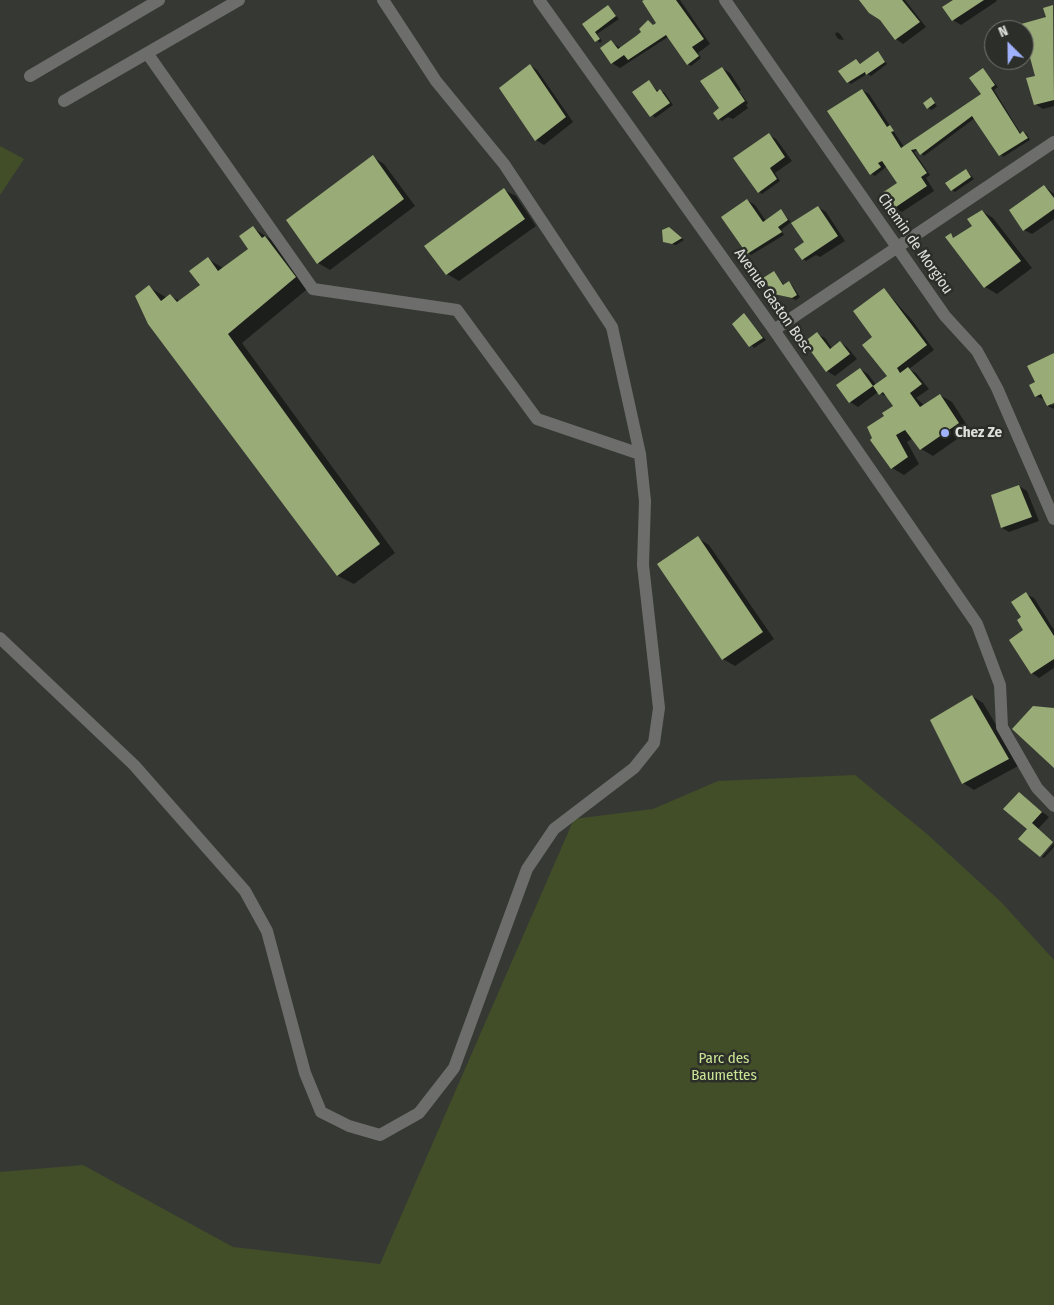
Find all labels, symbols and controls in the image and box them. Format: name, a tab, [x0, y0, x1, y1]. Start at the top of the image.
north arrow	[984, 20, 1034, 70]
text: N	[996, 22, 1011, 41]
street label: Chemin de Morgiou	[874, 190, 956, 298]
street label: Avenue Gaston Bosc	[730, 245, 816, 357]
place label: Chez Ze	[955, 424, 1002, 442]
marker: Chez Ze	[939, 427, 951, 439]
park label: Parc des Baumettes	[691, 1050, 757, 1085]

